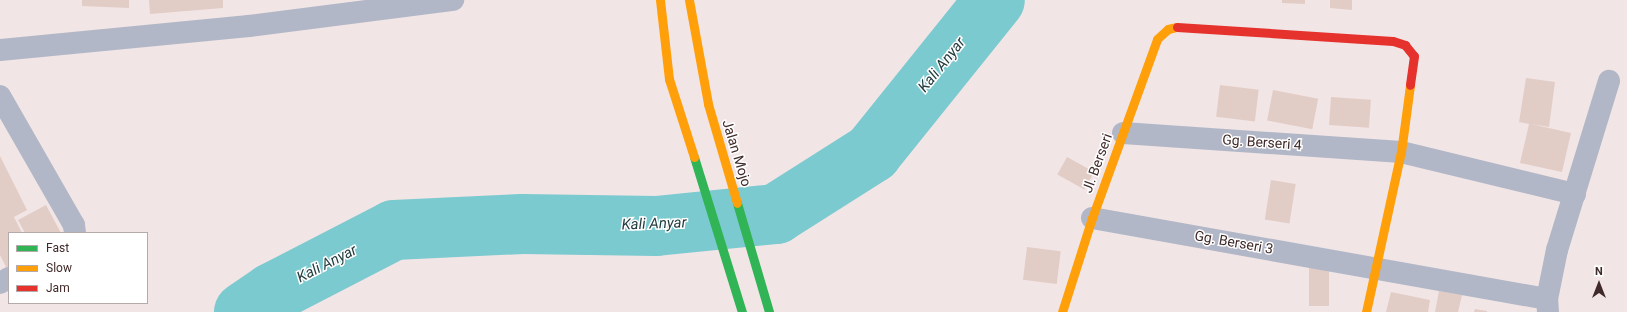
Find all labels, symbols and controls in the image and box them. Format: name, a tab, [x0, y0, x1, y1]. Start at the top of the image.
water label: Kali Anyar	[915, 34, 969, 96]
street label: Jalan Mojo	[719, 118, 755, 188]
street label: Jl. Berseri	[1079, 131, 1115, 195]
street label: Gg. Berseri 4	[1222, 131, 1302, 153]
water label: Kali Anyar	[621, 214, 687, 234]
street label: Gg. Berseri 3	[1193, 227, 1275, 257]
legend	[8, 232, 148, 304]
text: Fast	[46, 241, 69, 255]
water label: Kali Anyar	[294, 241, 360, 287]
text: Slow	[46, 261, 72, 275]
north arrow	[1579, 264, 1619, 304]
text: N	[1595, 265, 1603, 278]
text: Jam	[46, 281, 70, 295]

